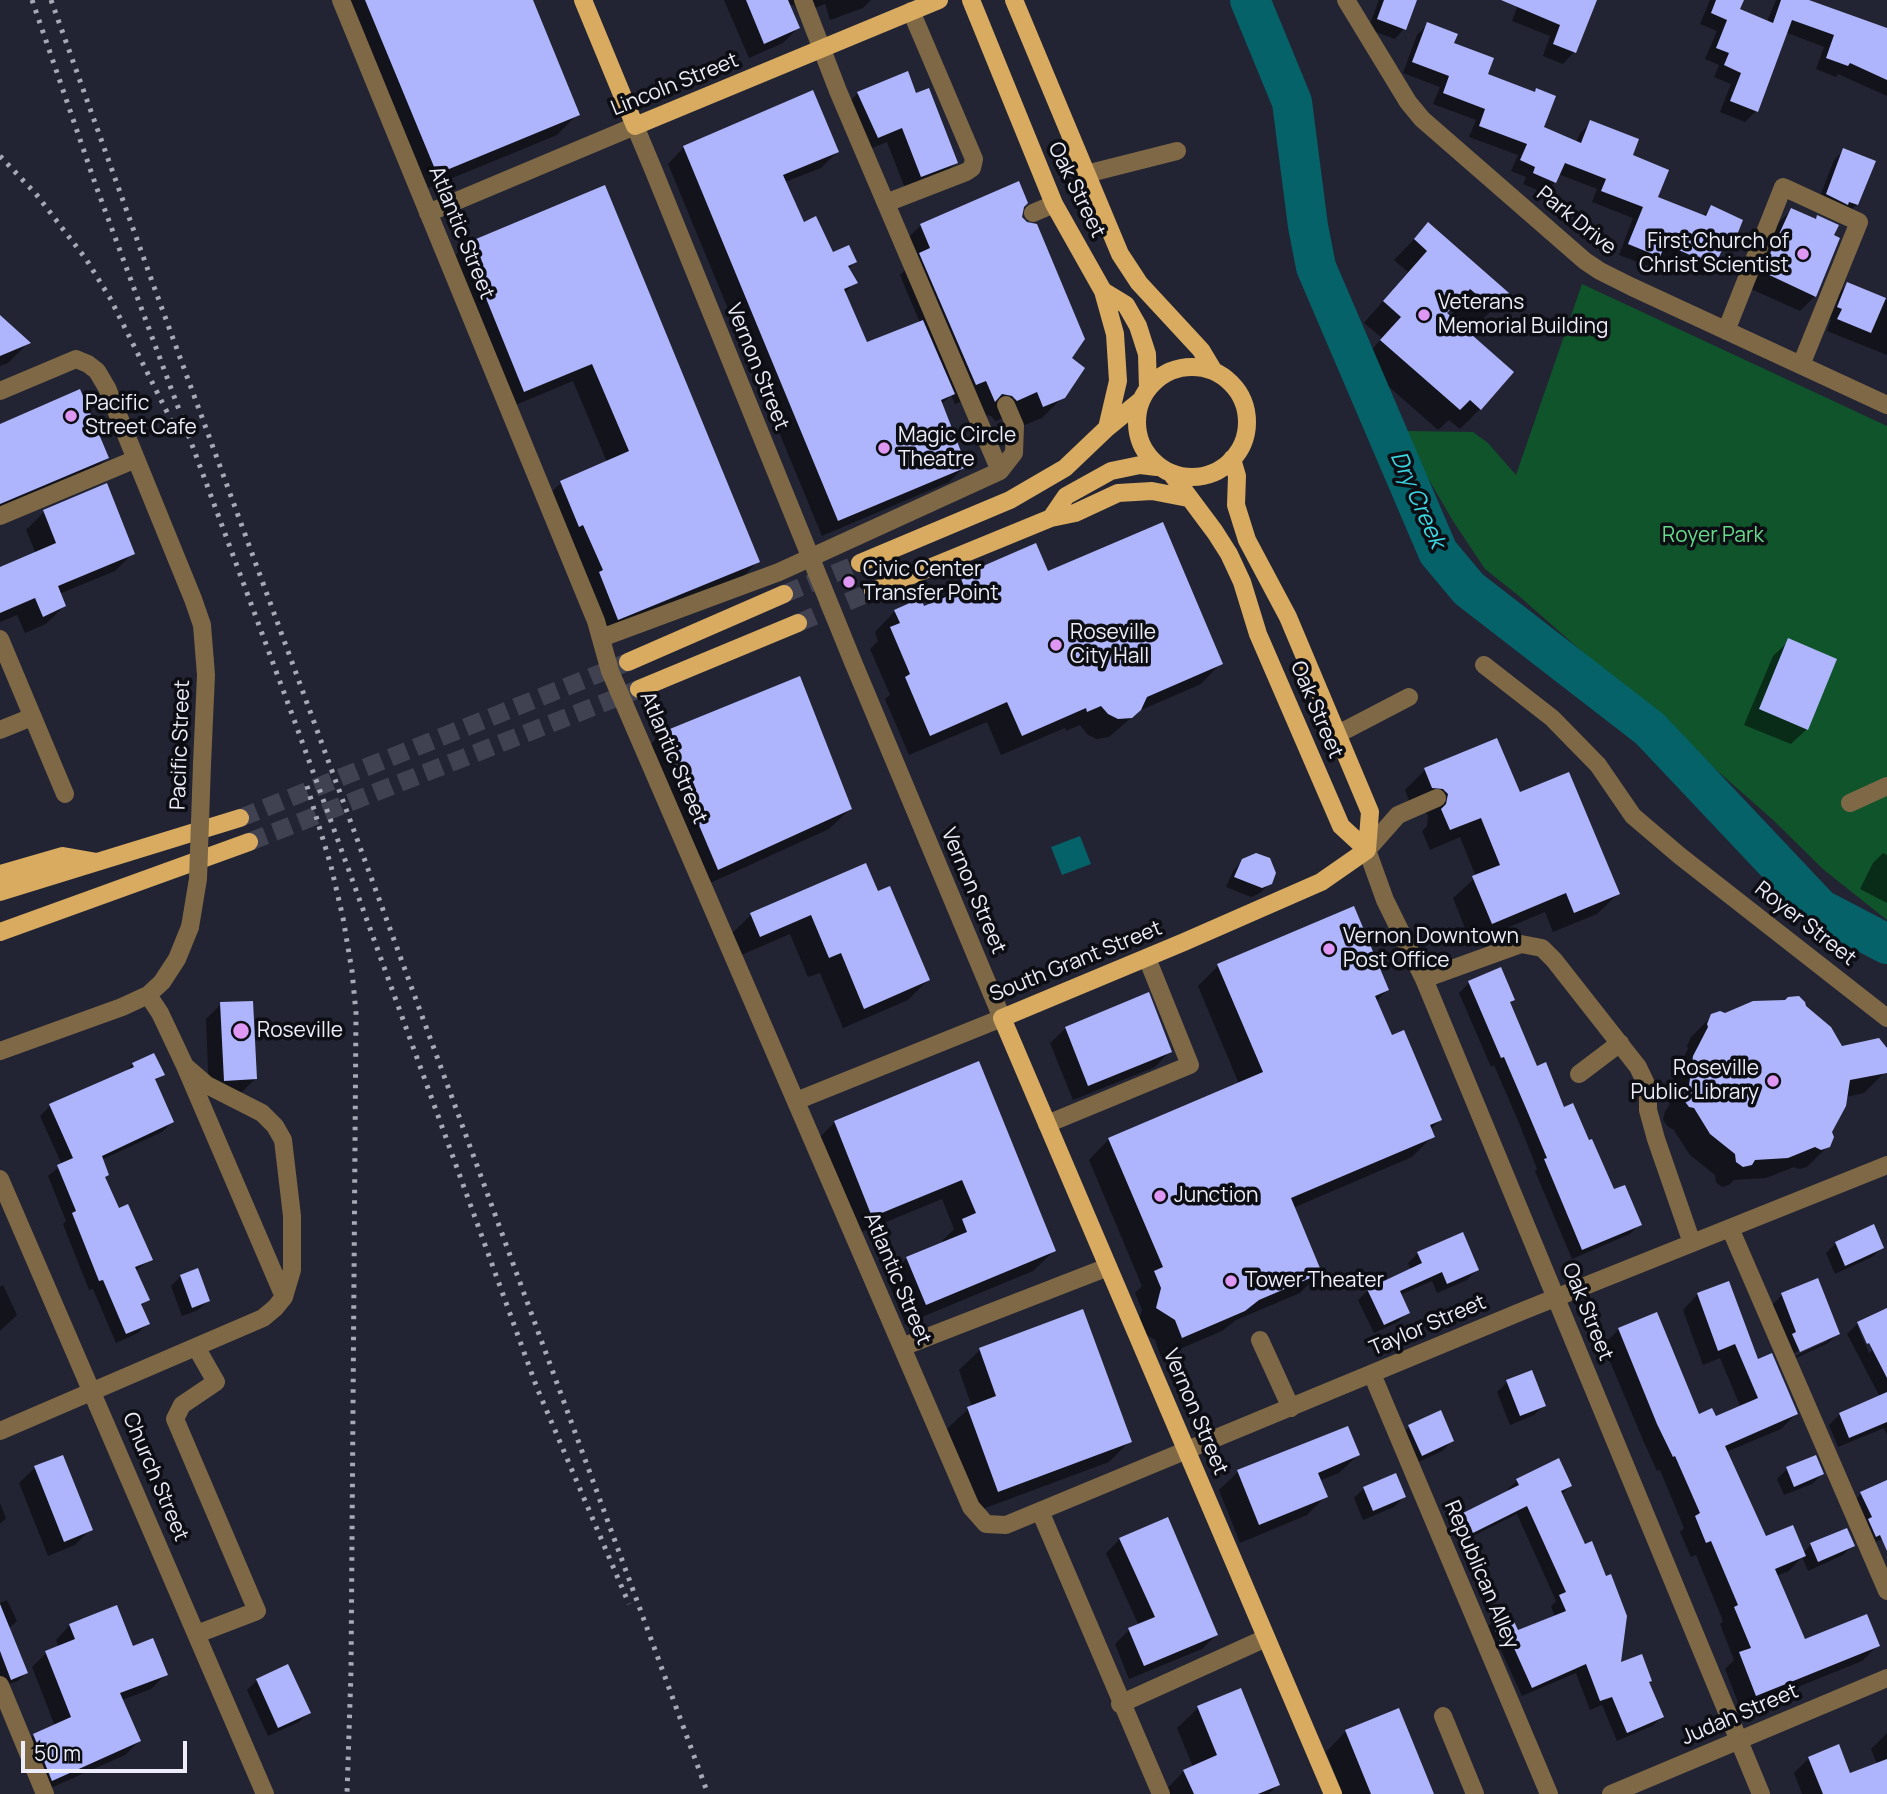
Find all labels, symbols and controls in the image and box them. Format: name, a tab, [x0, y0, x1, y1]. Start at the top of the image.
street label: Lincoln Street	[608, 48, 742, 122]
street label: Oak Street	[1042, 138, 1110, 242]
street label: Atlantic Street	[423, 163, 499, 303]
street label: Park Drive	[1531, 181, 1621, 261]
place label: First Church of Christ Scientist	[1639, 229, 1789, 279]
marker: First Church of Christ Scientist	[1795, 246, 1811, 262]
place label: Veterans Memorial Building	[1438, 290, 1608, 340]
street label: Vernon Street	[720, 300, 794, 434]
marker: Veterans Memorial Building	[1416, 307, 1432, 323]
place label: Pacific Street Cafe	[85, 391, 197, 441]
marker: Pacific Street Cafe	[63, 408, 79, 424]
place label: Magic Circle Theatre	[898, 423, 1016, 473]
marker: Magic Circle Theatre	[876, 440, 892, 456]
water label: Dry Creek	[1383, 447, 1451, 553]
park label: Royer Park	[1662, 523, 1764, 549]
place label: Civic Center Transfer Point	[863, 557, 999, 607]
marker: Civic Center Transfer Point	[841, 574, 857, 590]
place label: Roseville City Hall	[1070, 620, 1156, 670]
marker: Roseville City Hall	[1048, 637, 1064, 653]
street label: Oak Street	[1284, 658, 1348, 762]
street label: Pacific Street	[166, 679, 196, 811]
street label: Atlantic Street	[634, 688, 712, 828]
street label: Vernon Street	[935, 824, 1011, 958]
street label: Royer Street	[1749, 877, 1861, 971]
street label: South Grant Street	[986, 916, 1166, 1008]
place label: Vernon Downtown Post Office	[1343, 924, 1519, 974]
marker: Vernon Downtown Post Office	[1321, 941, 1337, 957]
place label: Roseville	[257, 1018, 343, 1044]
marker: Roseville	[231, 1021, 251, 1041]
place label: Roseville Public Library	[1630, 1056, 1759, 1106]
marker: Roseville Public Library	[1765, 1073, 1781, 1089]
place label: Junction	[1174, 1183, 1258, 1209]
marker: Junction	[1152, 1188, 1168, 1204]
street label: Atlantic Street	[858, 1209, 936, 1349]
street label: Oak Street	[1556, 1259, 1618, 1365]
place label: Tower Theater	[1245, 1268, 1384, 1294]
marker: Tower Theater	[1223, 1273, 1239, 1289]
street label: Taylor Street	[1366, 1290, 1490, 1362]
street label: Vernon Street	[1157, 1345, 1233, 1479]
street label: Church Street	[117, 1409, 193, 1545]
street label: Republican Alley	[1438, 1497, 1524, 1653]
street label: Judah Street	[1678, 1679, 1802, 1751]
scale bar	[24, 1728, 191, 1772]
text: 50 m	[34, 1739, 81, 1767]

